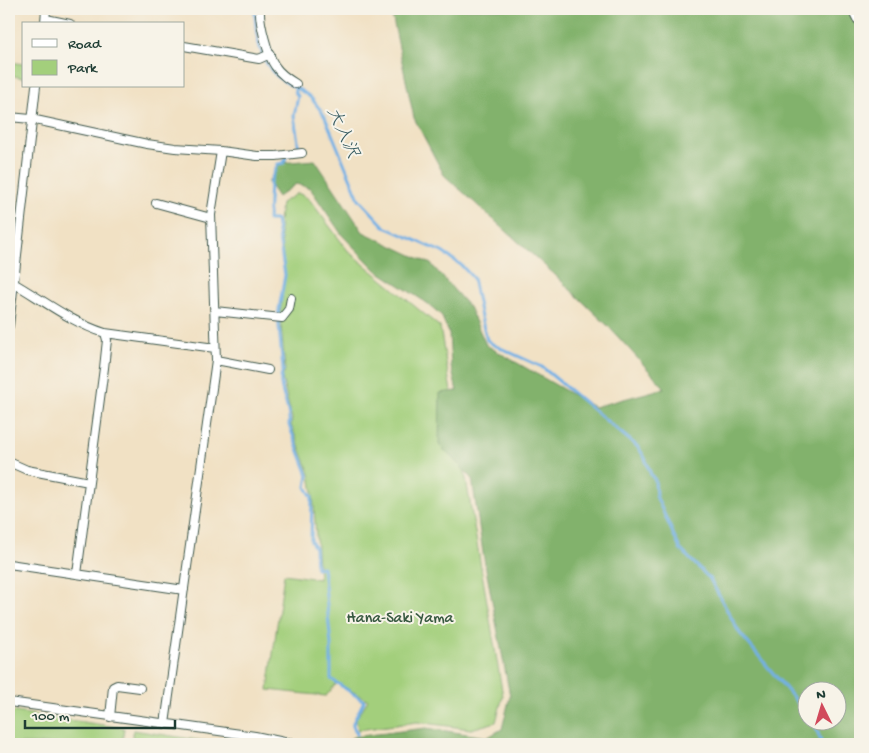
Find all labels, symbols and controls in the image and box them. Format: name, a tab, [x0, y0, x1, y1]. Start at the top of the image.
legend	[22, 22, 185, 88]
text: Road	[68, 36, 102, 54]
text: Park	[67, 60, 98, 78]
water label: 大入沢	[321, 104, 363, 163]
park label: Hana-Saki Yama	[347, 610, 455, 629]
north arrow	[796, 680, 846, 730]
text: N	[816, 687, 826, 704]
scale bar	[25, 698, 175, 730]
text: 100 m	[31, 708, 70, 726]

